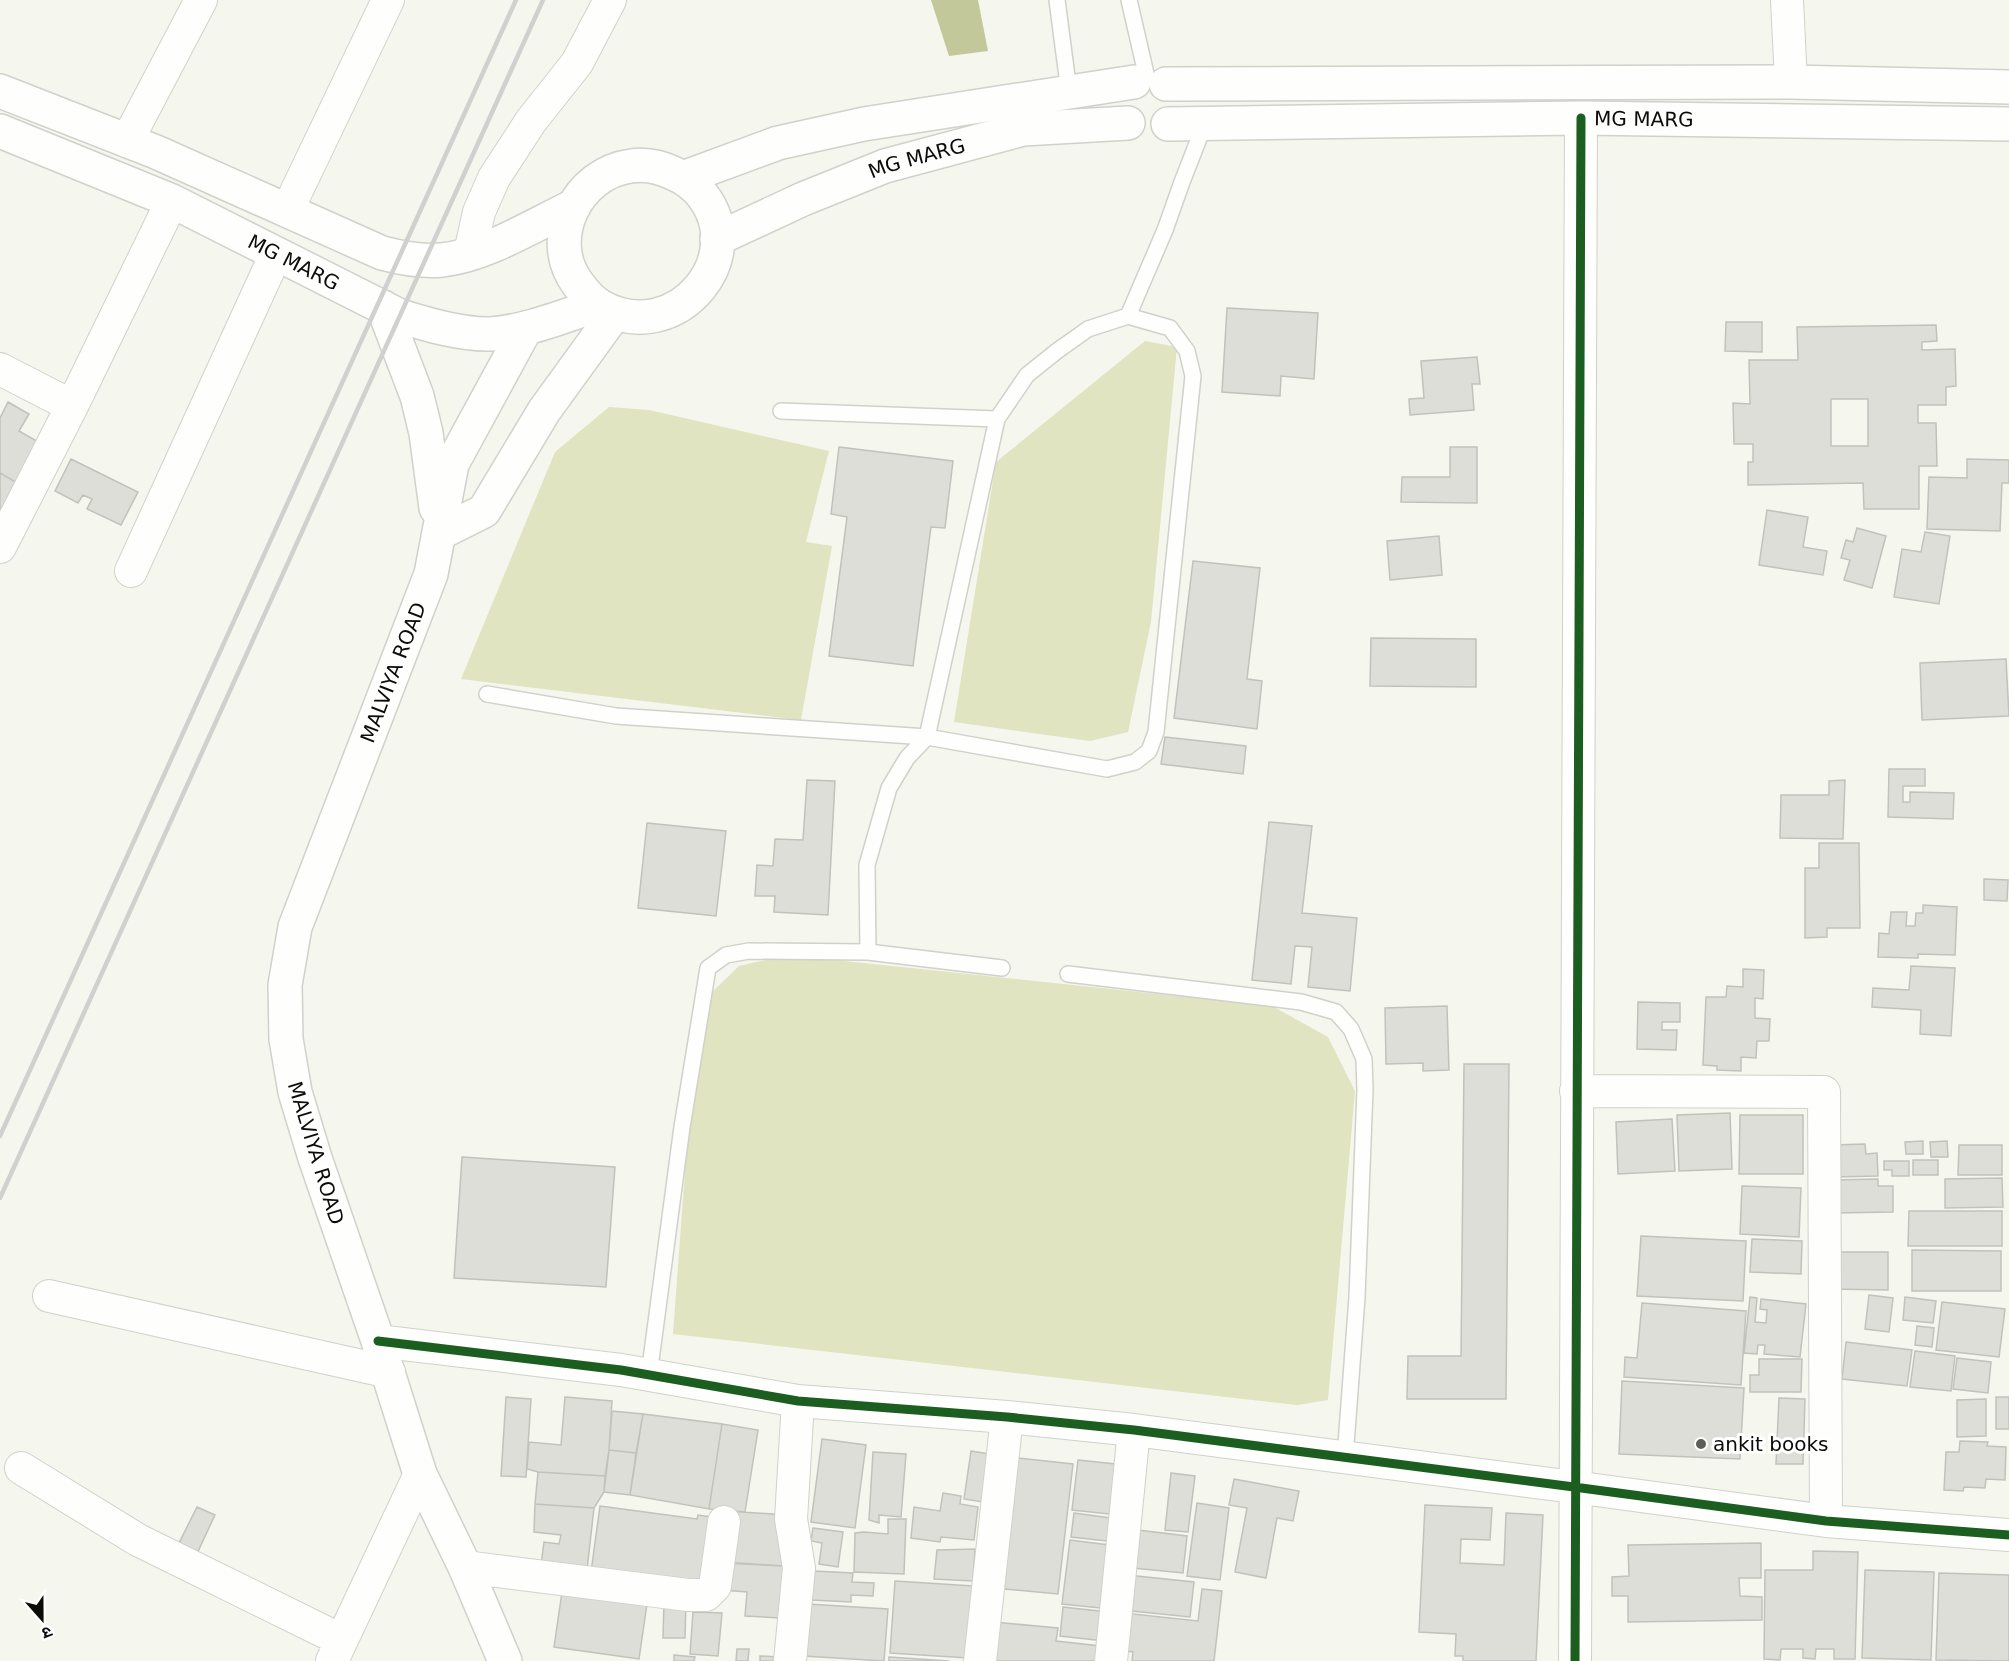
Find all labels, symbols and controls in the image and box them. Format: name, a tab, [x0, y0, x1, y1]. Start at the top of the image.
street label: MG MARG	[1594, 106, 1694, 132]
street label: MG MARG	[865, 133, 968, 183]
street label: MG MARG	[244, 229, 344, 295]
street label: MALVIYA ROAD	[355, 599, 431, 746]
street label: MALVIYA ROAD	[283, 1078, 349, 1228]
place label: ankit books	[1713, 1432, 1828, 1456]
marker: ankit books	[1694, 1437, 1708, 1451]
north arrow	[12, 1589, 72, 1649]
text: उ	[39, 1622, 55, 1643]

